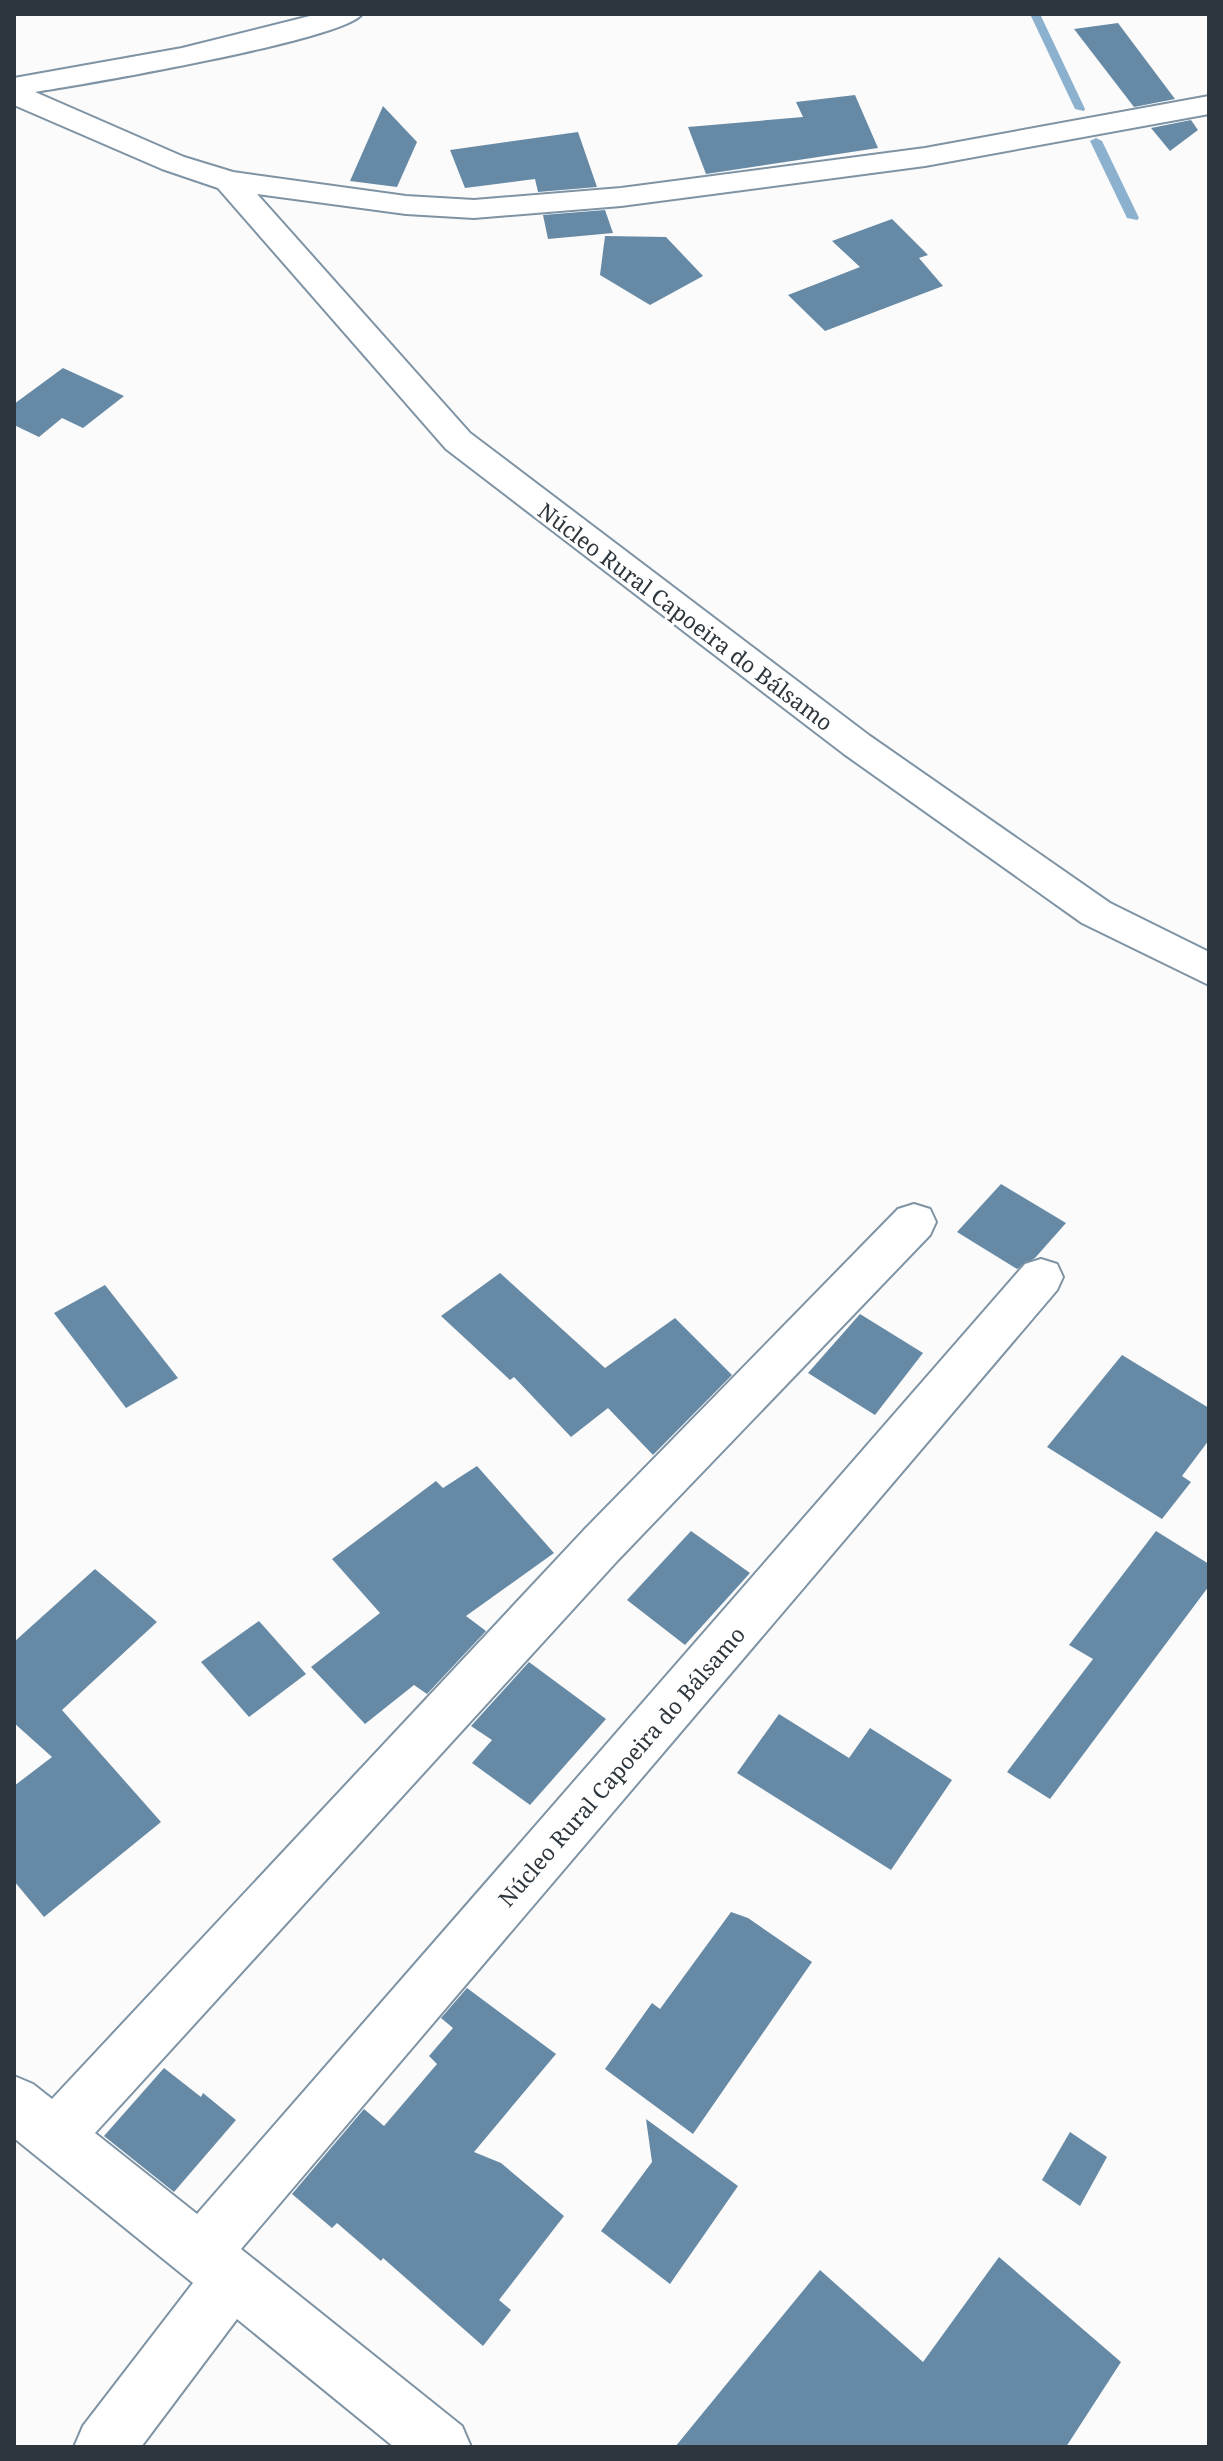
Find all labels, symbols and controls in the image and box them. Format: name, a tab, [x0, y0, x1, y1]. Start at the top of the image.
street label: Núcleo Rural Capoeira do Bálsamo	[532, 495, 840, 737]
street label: Núcleo Rural Capoeira do Bálsamo	[491, 1620, 751, 1912]

